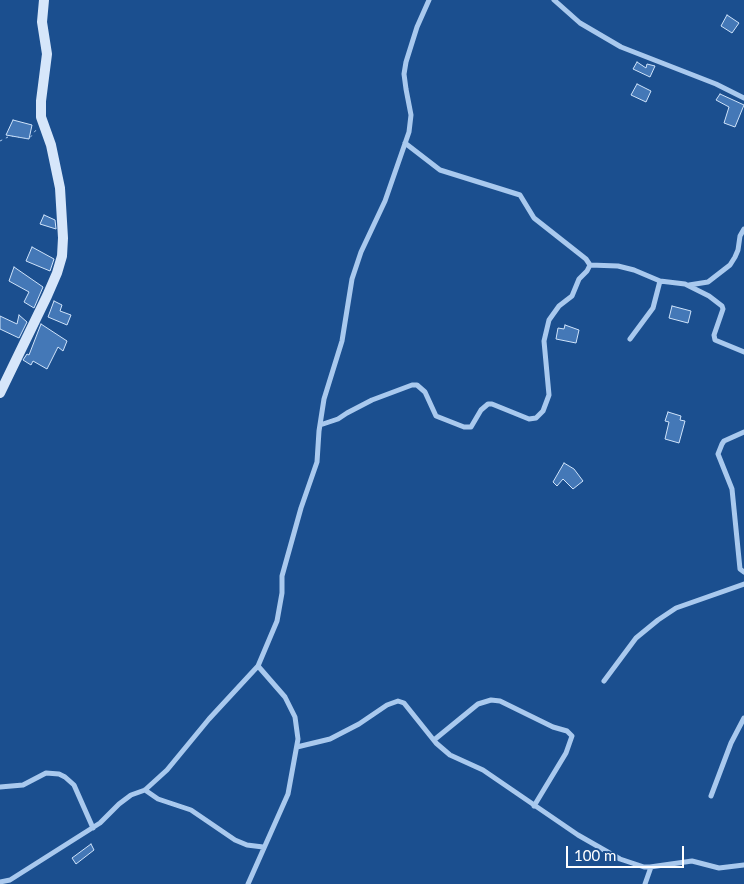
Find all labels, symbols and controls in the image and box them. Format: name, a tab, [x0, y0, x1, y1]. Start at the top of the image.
scale bar	[569, 836, 686, 868]
text: 100 m	[574, 846, 616, 864]

